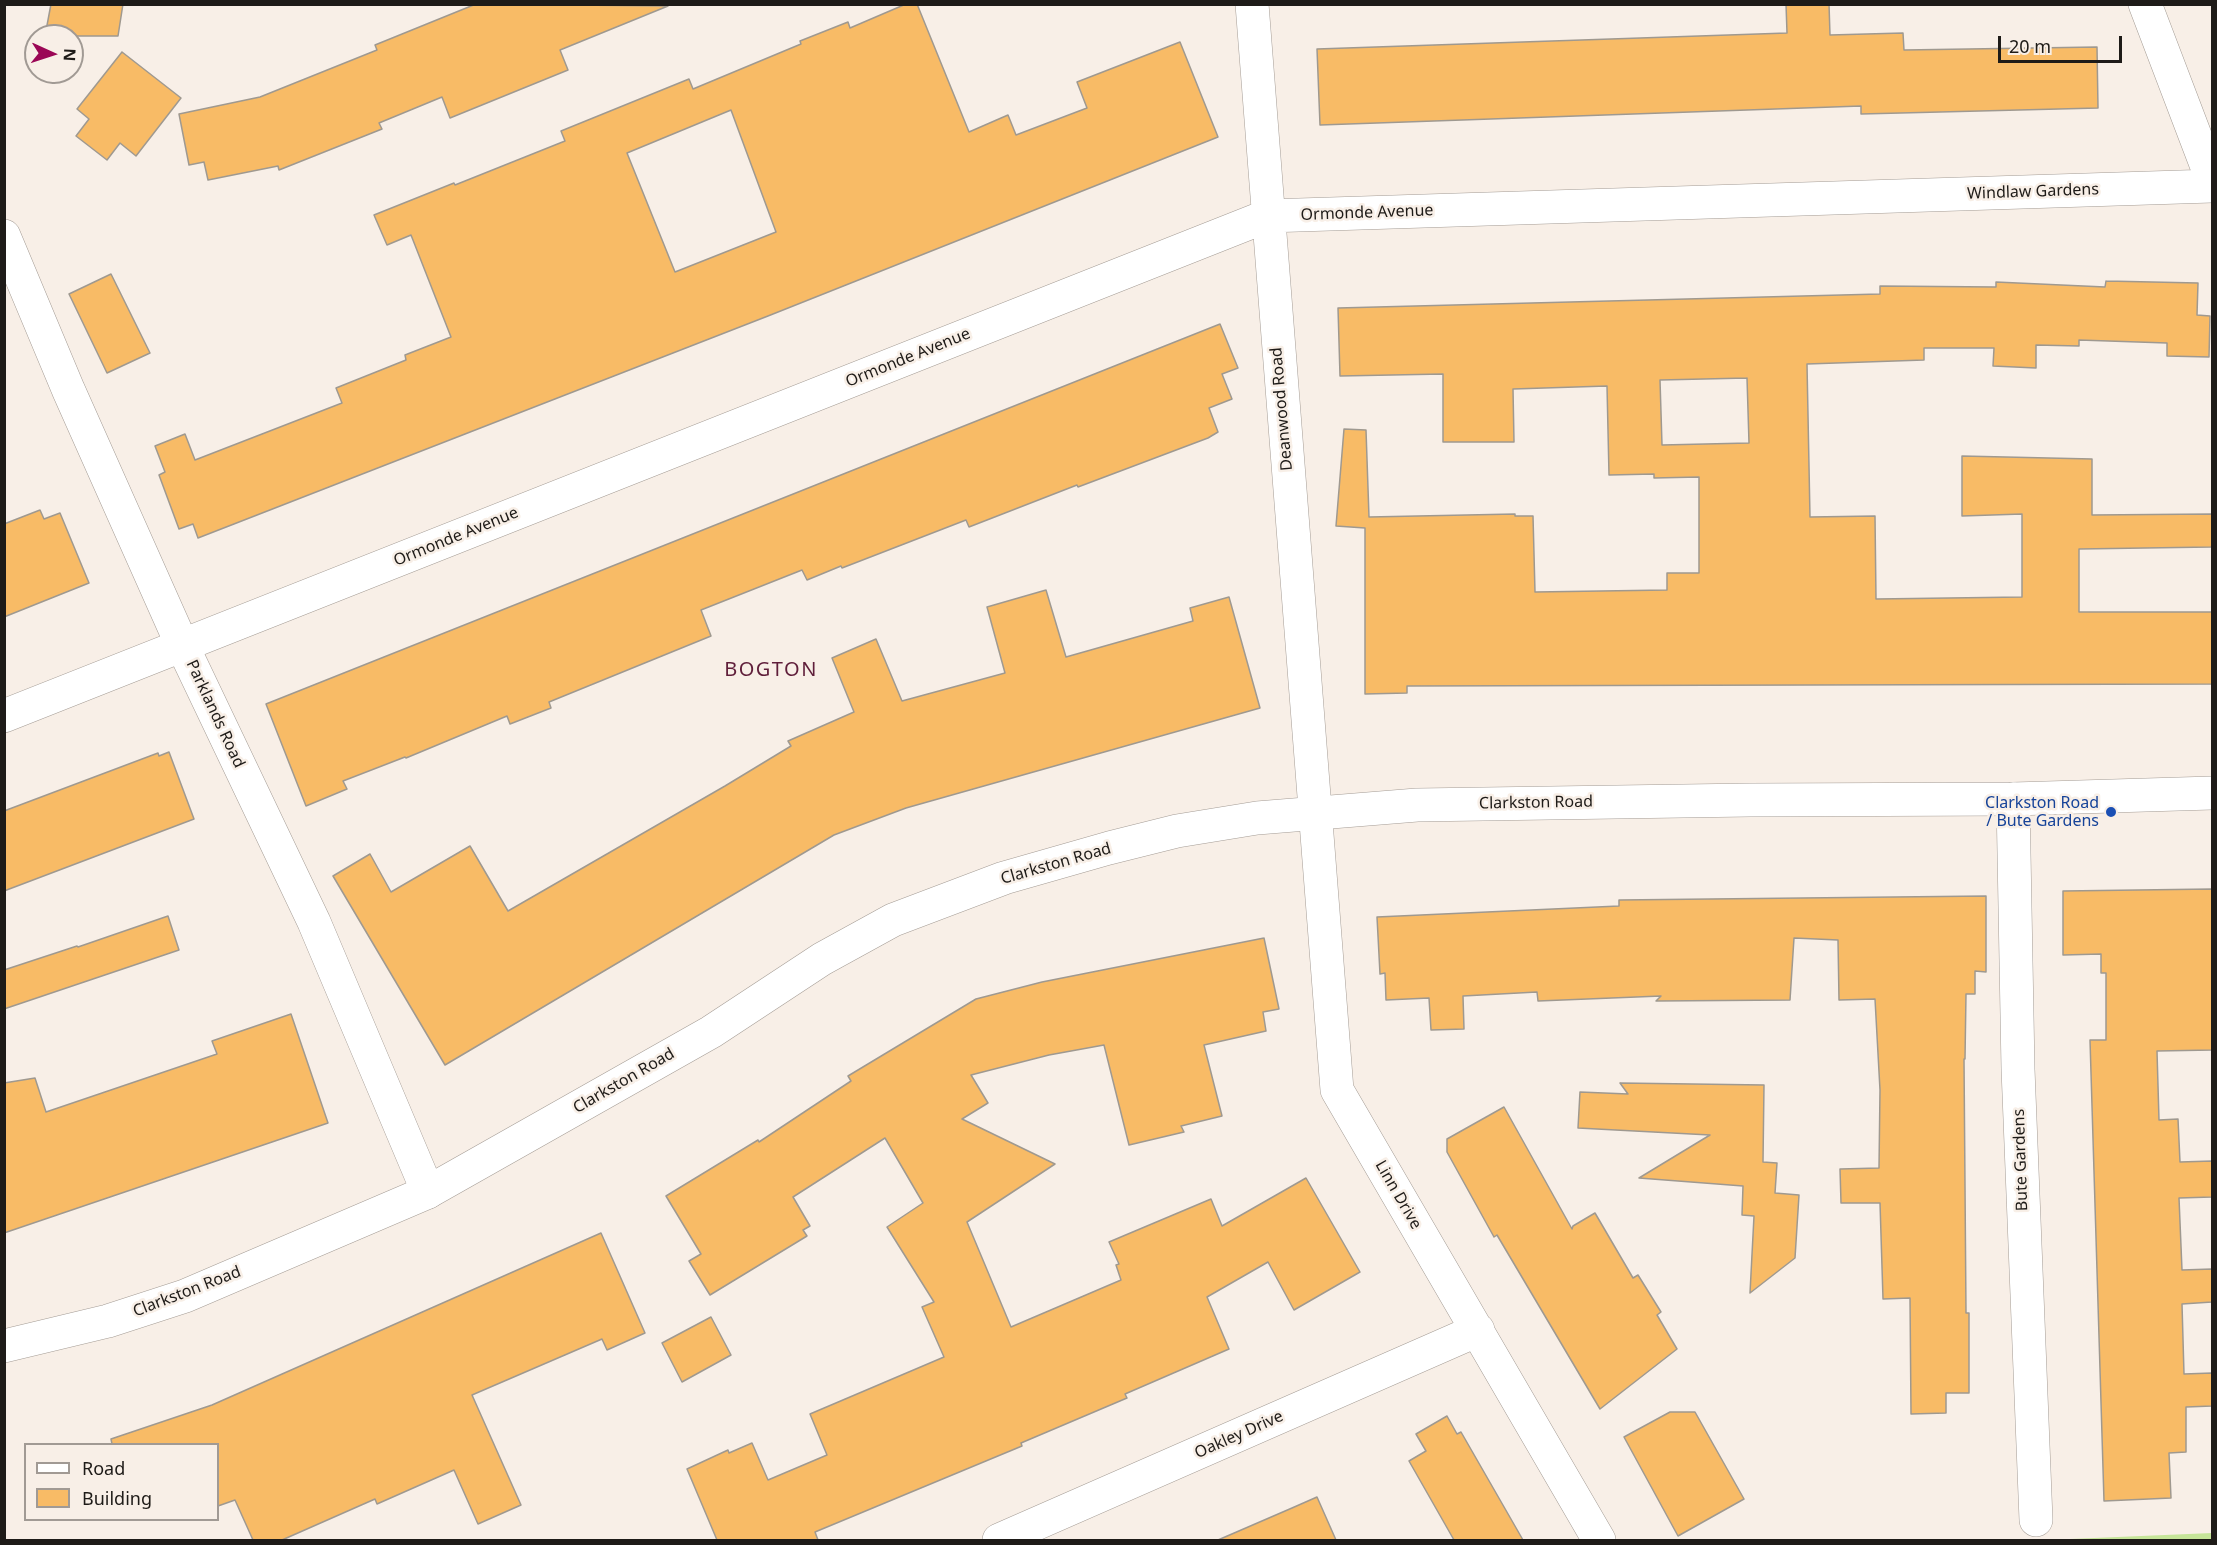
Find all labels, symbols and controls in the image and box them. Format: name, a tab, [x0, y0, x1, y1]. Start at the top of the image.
north arrow	[24, 24, 84, 84]
scale bar	[2001, 24, 2126, 62]
text: 20 m	[2009, 34, 2051, 58]
text: N	[59, 48, 81, 62]
street label: Windlaw Gardens	[1967, 180, 2099, 204]
street label: Ormonde Avenue	[1300, 201, 1434, 225]
street label: Ormonde Avenue	[843, 324, 973, 392]
street label: Deanwood Road	[1267, 346, 1297, 472]
street label: Ormonde Avenue	[391, 503, 521, 571]
street label: Parklands Road	[182, 657, 248, 771]
district label: BOGTON	[724, 658, 818, 682]
street label: Clarkston Road	[1479, 792, 1593, 814]
place label: Clarkston Road / Bute Gardens	[1985, 793, 2099, 831]
marker: Clarkston Road / Bute Gardens	[2104, 805, 2118, 819]
street label: Clarkston Road	[999, 839, 1113, 889]
street label: Clarkston Road	[570, 1044, 678, 1118]
street label: Bute Gardens	[2010, 1108, 2032, 1212]
street label: Linn Drive	[1371, 1157, 1425, 1233]
street label: Clarkston Road	[130, 1263, 244, 1321]
street label: Oakley Drive	[1192, 1407, 1286, 1463]
legend	[24, 1443, 219, 1521]
text: Road	[82, 1456, 125, 1480]
text: Building	[82, 1486, 152, 1510]

